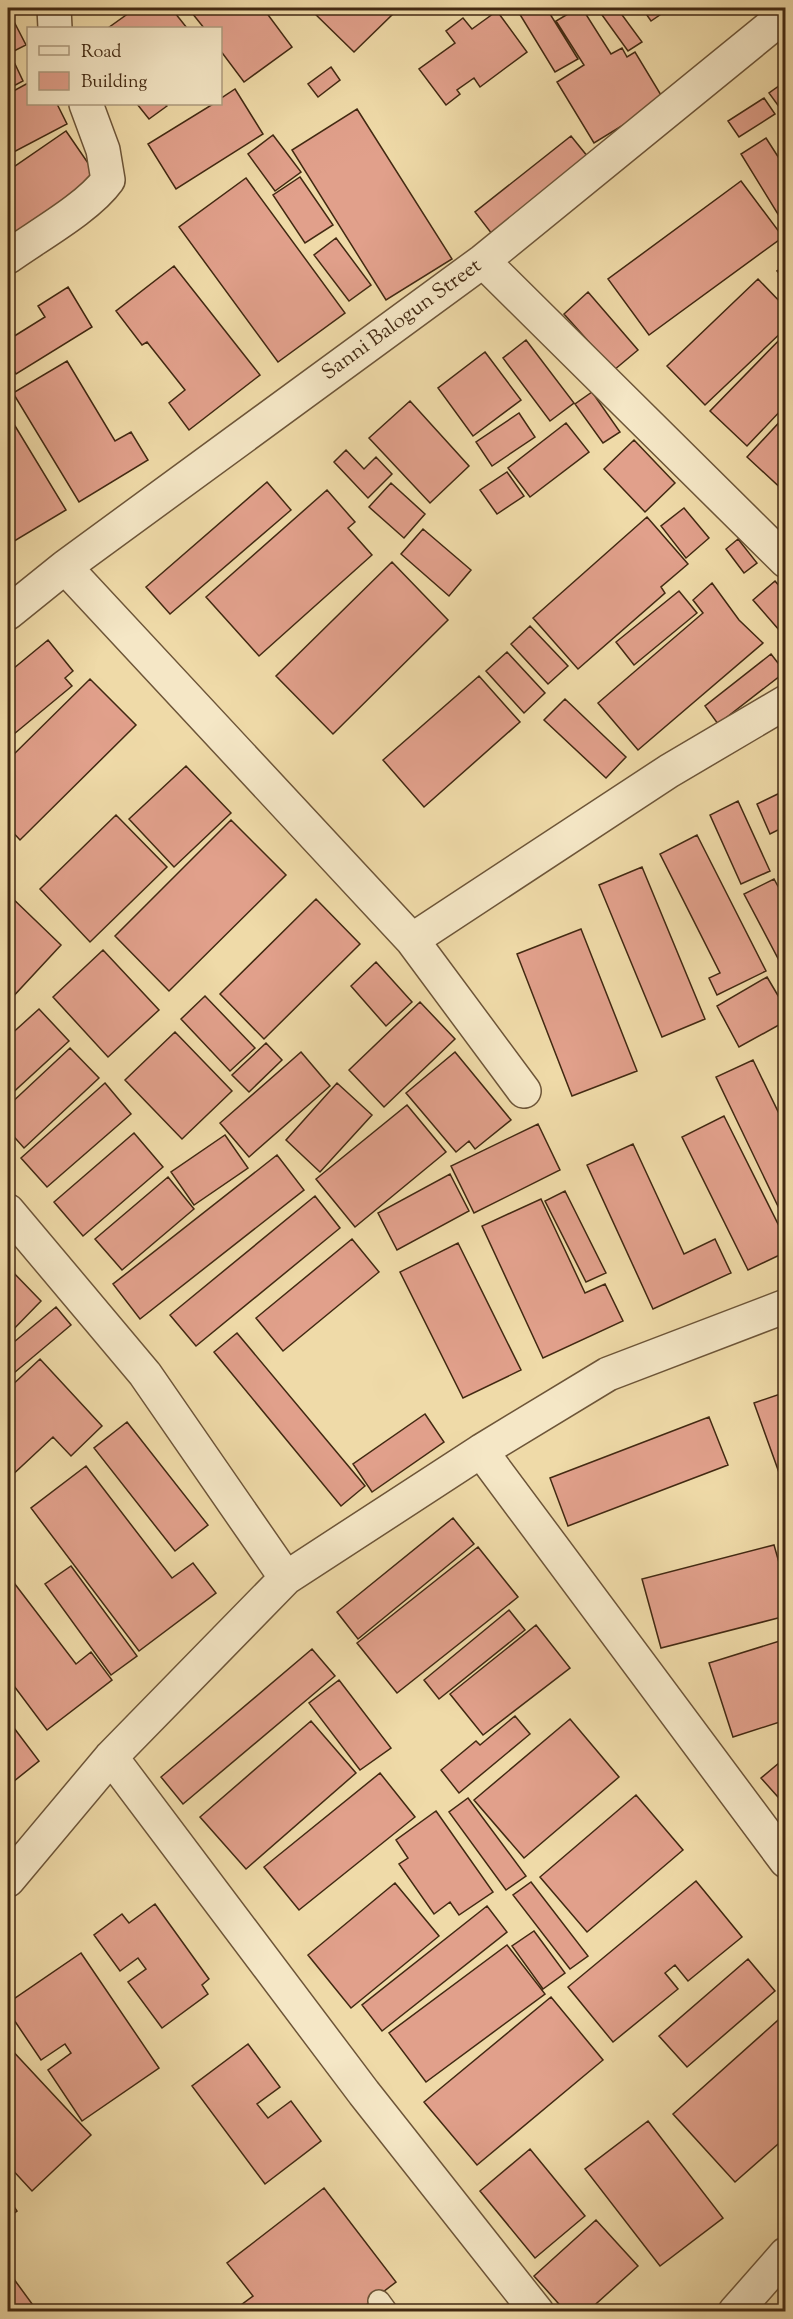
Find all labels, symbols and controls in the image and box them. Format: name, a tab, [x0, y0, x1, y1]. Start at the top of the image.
legend	[27, 27, 222, 105]
text: Road	[81, 40, 121, 66]
text: Building	[81, 70, 147, 96]
street label: Sanni Balogun Street	[316, 252, 488, 388]

